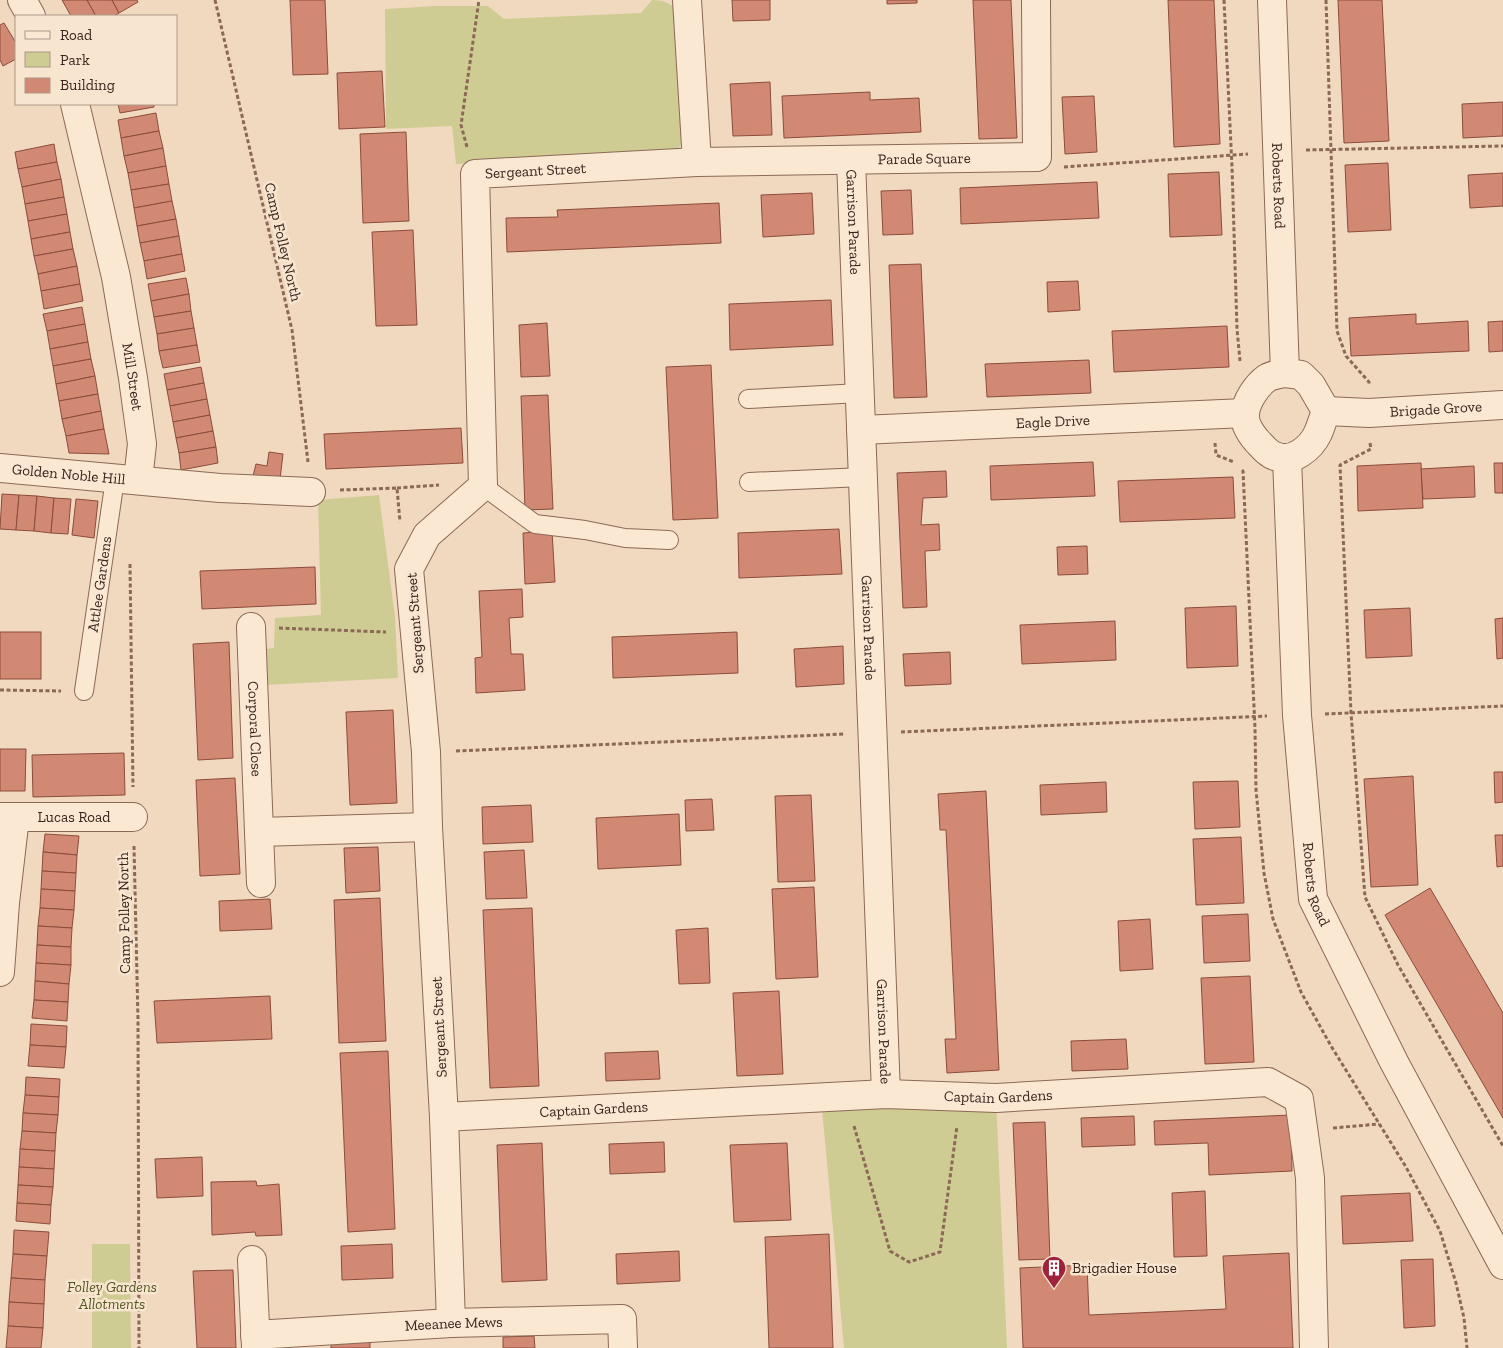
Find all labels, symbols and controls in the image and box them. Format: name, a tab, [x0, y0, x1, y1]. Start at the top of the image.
legend	[15, 15, 178, 105]
text: Road	[60, 26, 93, 44]
text: Park	[60, 51, 90, 69]
text: Building	[60, 76, 115, 94]
street label: Roberts Road	[1268, 143, 1289, 230]
street label: Parade Square	[878, 149, 971, 168]
street label: Sergeant Street	[485, 159, 587, 182]
street label: Garrison Parade	[842, 169, 864, 275]
street label: Camp Folley North	[261, 181, 306, 304]
street label: Mill Street	[118, 342, 146, 412]
street label: Brigade Grove	[1389, 397, 1482, 421]
street label: Eagle Drive	[1015, 411, 1090, 432]
street label: Golden Noble Hill	[11, 460, 126, 488]
street label: Attlee Gardens	[84, 535, 116, 633]
street label: Sergeant Street	[402, 572, 427, 674]
street label: Garrison Parade	[858, 575, 879, 681]
street label: Corporal Close	[244, 681, 266, 777]
street label: Lucas Road	[38, 808, 111, 826]
street label: Roberts Road	[1299, 842, 1334, 930]
street label: Camp Folley North	[114, 852, 134, 974]
street label: Sergeant Street	[427, 976, 451, 1078]
street label: Garrison Parade	[873, 978, 895, 1084]
street label: Captain Gardens	[944, 1086, 1053, 1107]
street label: Captain Gardens	[539, 1097, 649, 1121]
building icon: Brigadier House	[1041, 1255, 1067, 1289]
place label: Brigadier House	[1072, 1259, 1177, 1277]
park label: Folley Gardens Allotments	[67, 1278, 157, 1313]
street label: Meeanee Mews	[404, 1313, 503, 1335]

